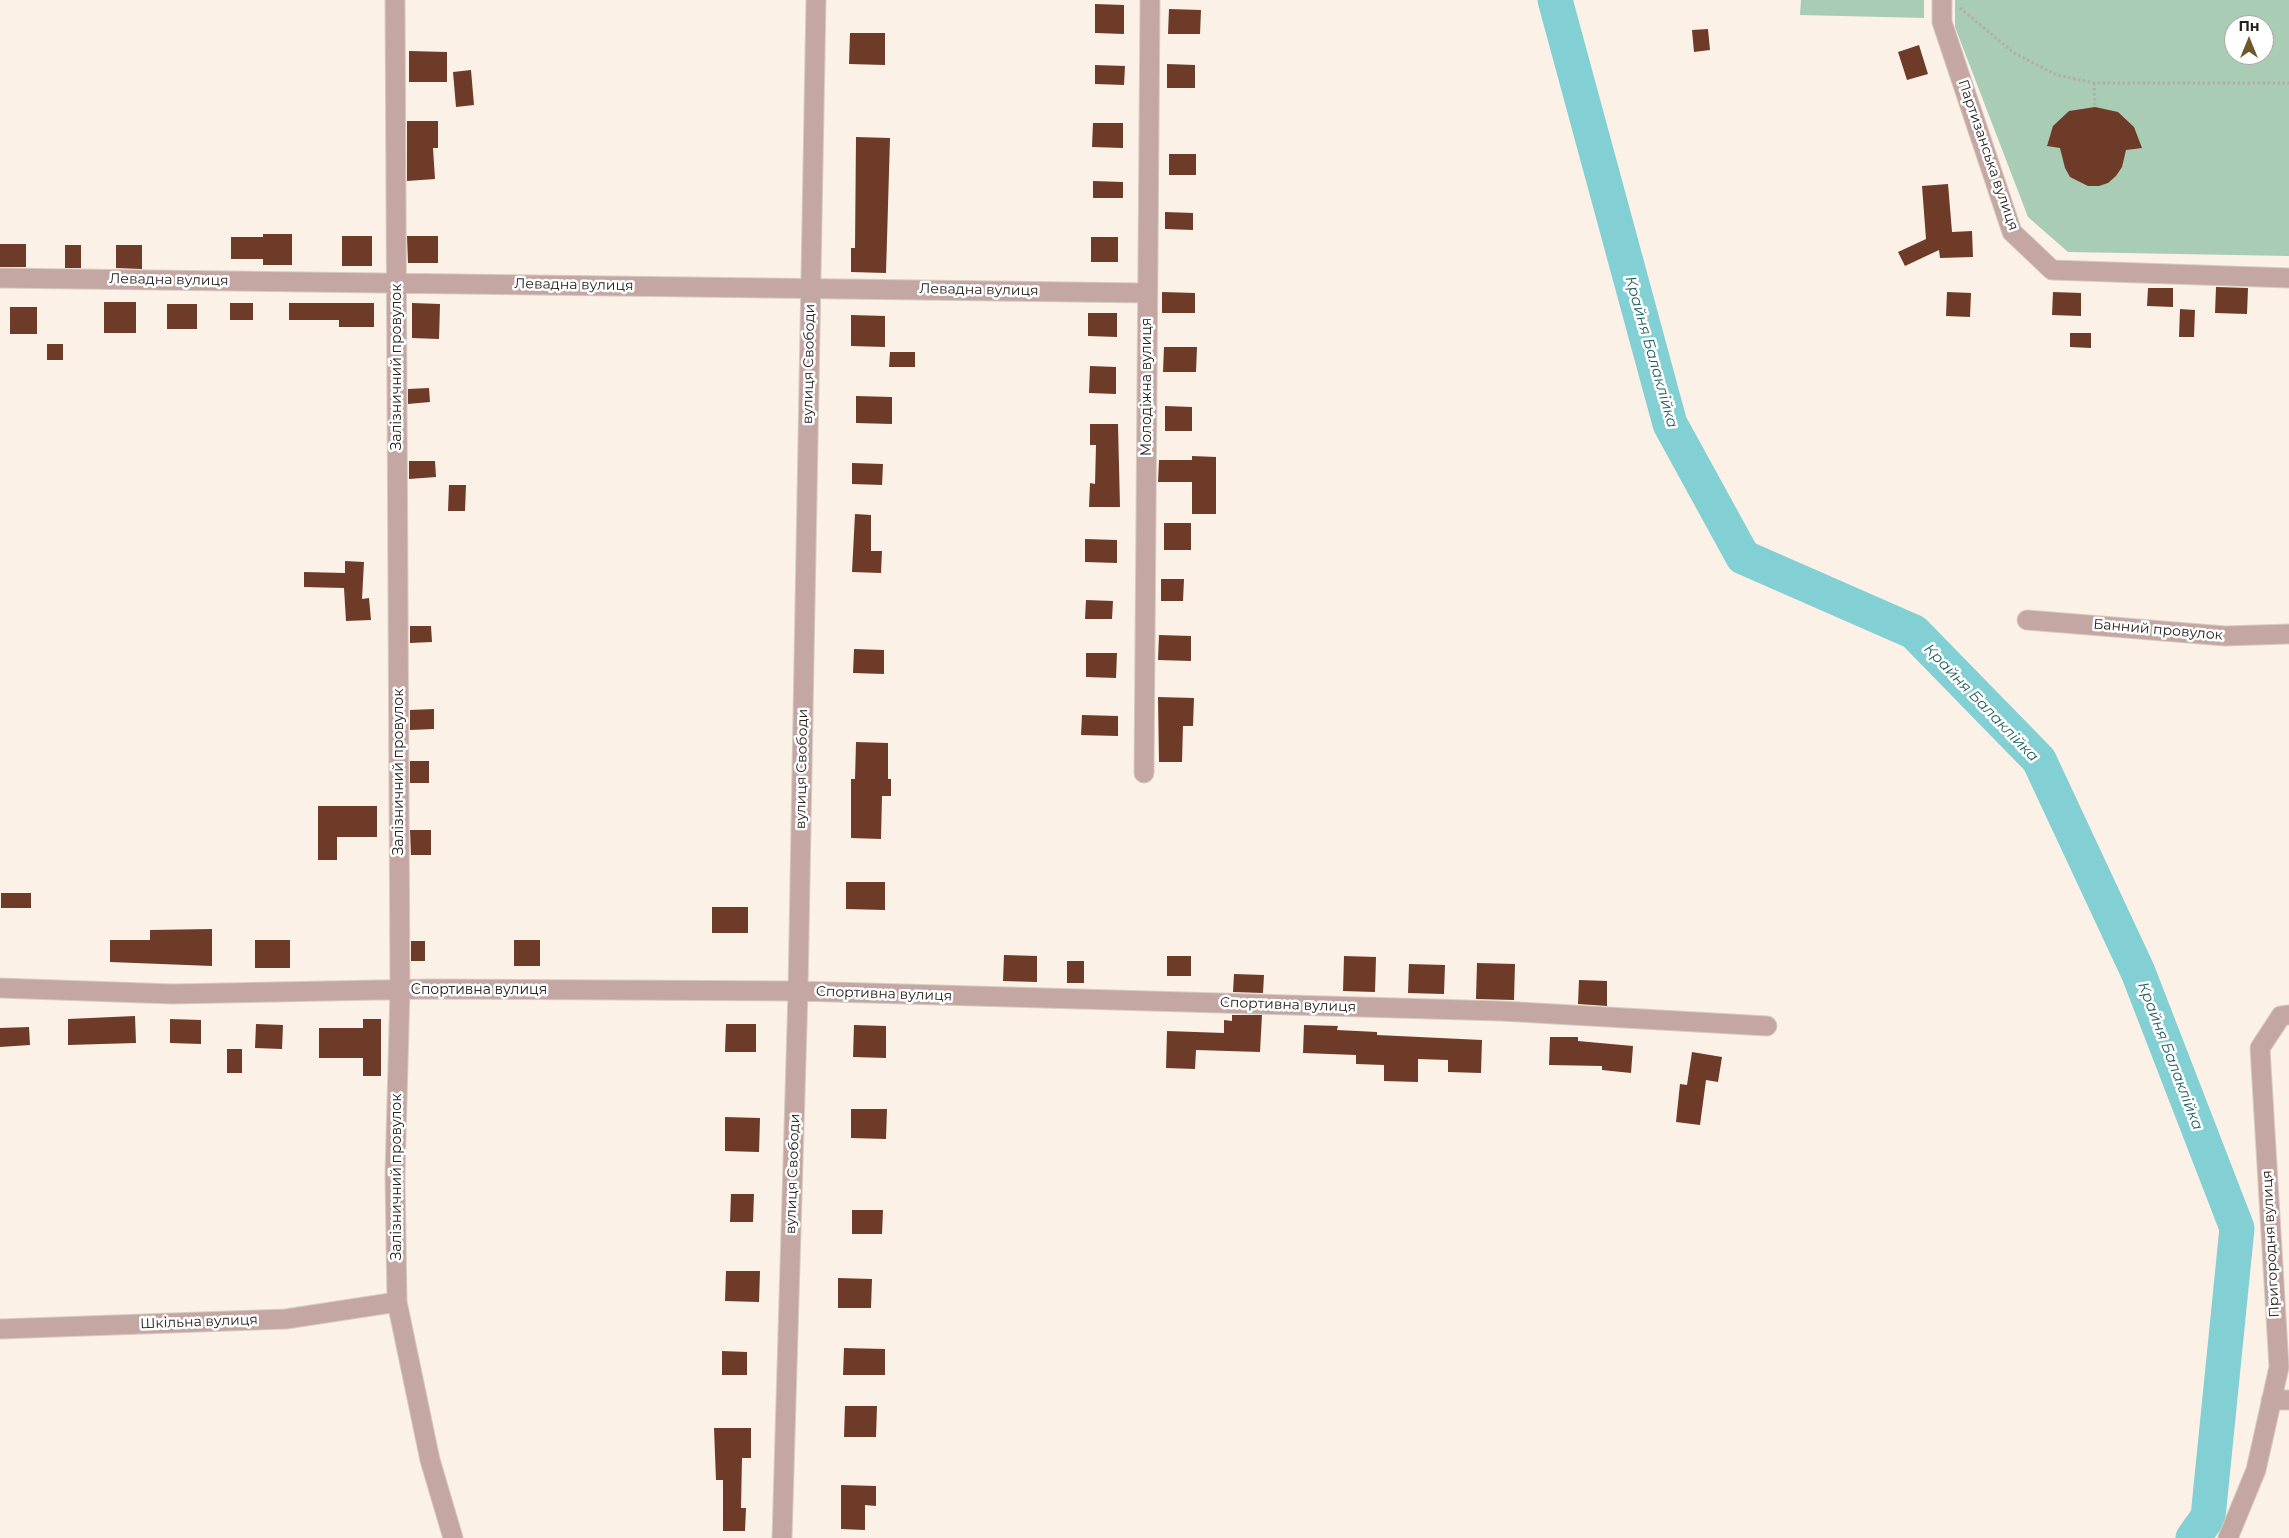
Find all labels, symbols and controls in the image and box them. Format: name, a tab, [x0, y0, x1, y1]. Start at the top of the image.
north arrow	[2224, 15, 2274, 65]
text: Пн	[2238, 17, 2260, 35]
street label: Партизанська вулиця	[1954, 77, 2022, 233]
street label: Левадна вулиця	[109, 271, 229, 289]
water label: Крайня Балаклійка	[1621, 274, 1681, 430]
street label: Левадна вулиця	[514, 276, 634, 294]
street label: Левадна вулиця	[919, 281, 1039, 299]
street label: Залізничний провулок	[389, 284, 405, 450]
street label: вулиця Свободи	[800, 304, 818, 424]
street label: Молодіжна вулиця	[1139, 318, 1155, 456]
street label: Банний провулок	[2093, 616, 2223, 644]
water label: Крайня Балаклійка	[1920, 640, 2042, 766]
street label: Залізничний провулок	[391, 689, 407, 855]
street label: вулиця Свободи	[793, 709, 811, 829]
water label: Крайня Балаклійка	[2133, 980, 2207, 1132]
street label: Спортивна вулиця	[411, 982, 547, 998]
street label: Спортивна вулиця	[816, 983, 952, 1005]
street label: Спортивна вулиця	[1220, 994, 1356, 1016]
street label: Залізничний провулок	[389, 1094, 405, 1260]
street label: вулиця Свободи	[783, 1114, 803, 1234]
street label: Пригородня вулиця	[2259, 1170, 2283, 1318]
street label: Шкільна вулиця	[140, 1312, 258, 1332]

